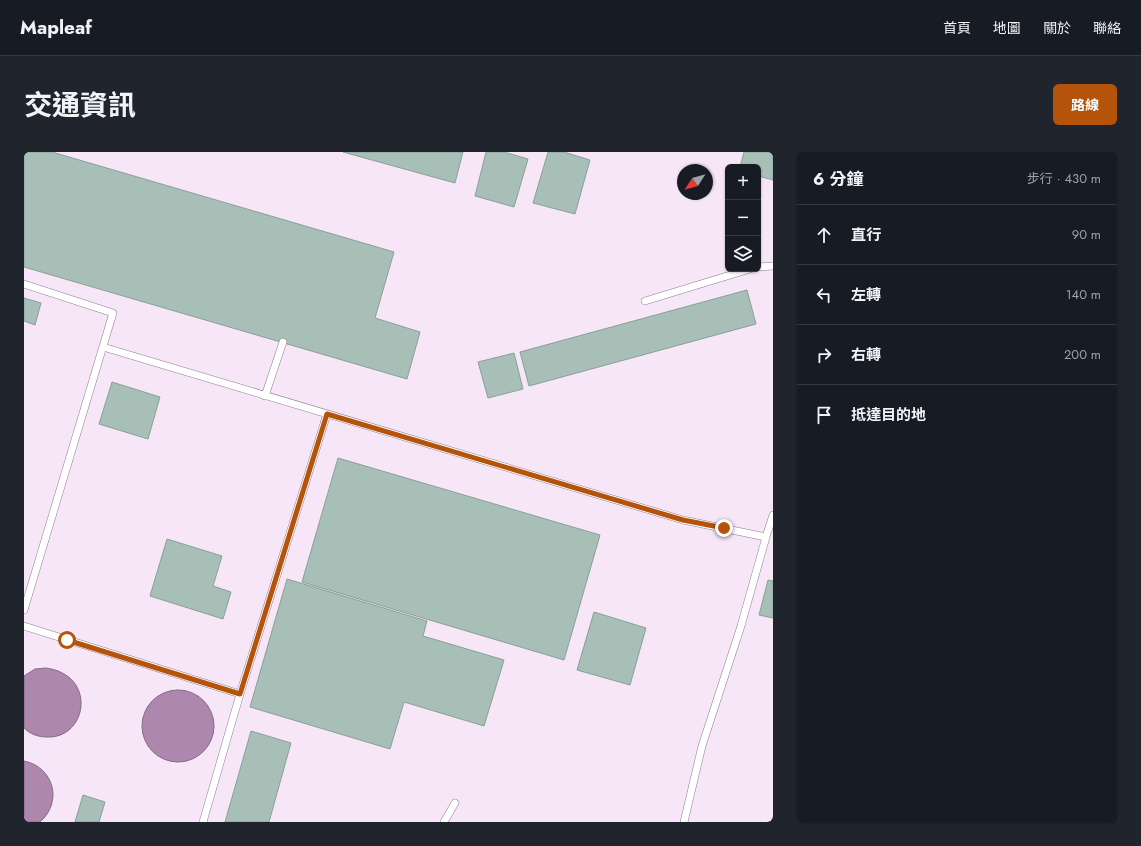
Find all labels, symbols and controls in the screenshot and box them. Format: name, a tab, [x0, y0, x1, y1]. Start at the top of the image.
text: Mapleaf	[20, 14, 92, 41]
text: 首頁	[943, 18, 971, 38]
text: 地圖	[993, 18, 1021, 38]
text: 關於	[1043, 18, 1071, 38]
text: 聯絡	[1093, 18, 1121, 38]
button: 路線	[1053, 84, 1117, 125]
text: 交通資訊	[24, 85, 136, 126]
north arrow	[677, 164, 713, 200]
map controls	[725, 164, 761, 272]
button: +	[725, 164, 761, 200]
text: 6 分鐘	[813, 167, 863, 191]
text: 步行 · 430 m	[1027, 169, 1101, 188]
button: −	[725, 200, 761, 236]
icon: ahead	[813, 224, 835, 246]
text: 直行	[851, 224, 881, 246]
text: 90 m	[1072, 225, 1101, 244]
button: layers	[725, 236, 761, 272]
icon: left	[813, 284, 835, 306]
text: 左轉	[851, 284, 881, 306]
text: 140 m	[1066, 285, 1101, 304]
icon: right	[813, 344, 835, 366]
text: 右轉	[851, 344, 881, 366]
text: 200 m	[1064, 345, 1101, 364]
icon: arrive	[813, 404, 835, 426]
text: 抵達目的地	[851, 404, 926, 426]
route end	[715, 519, 733, 537]
route start	[58, 631, 76, 649]

